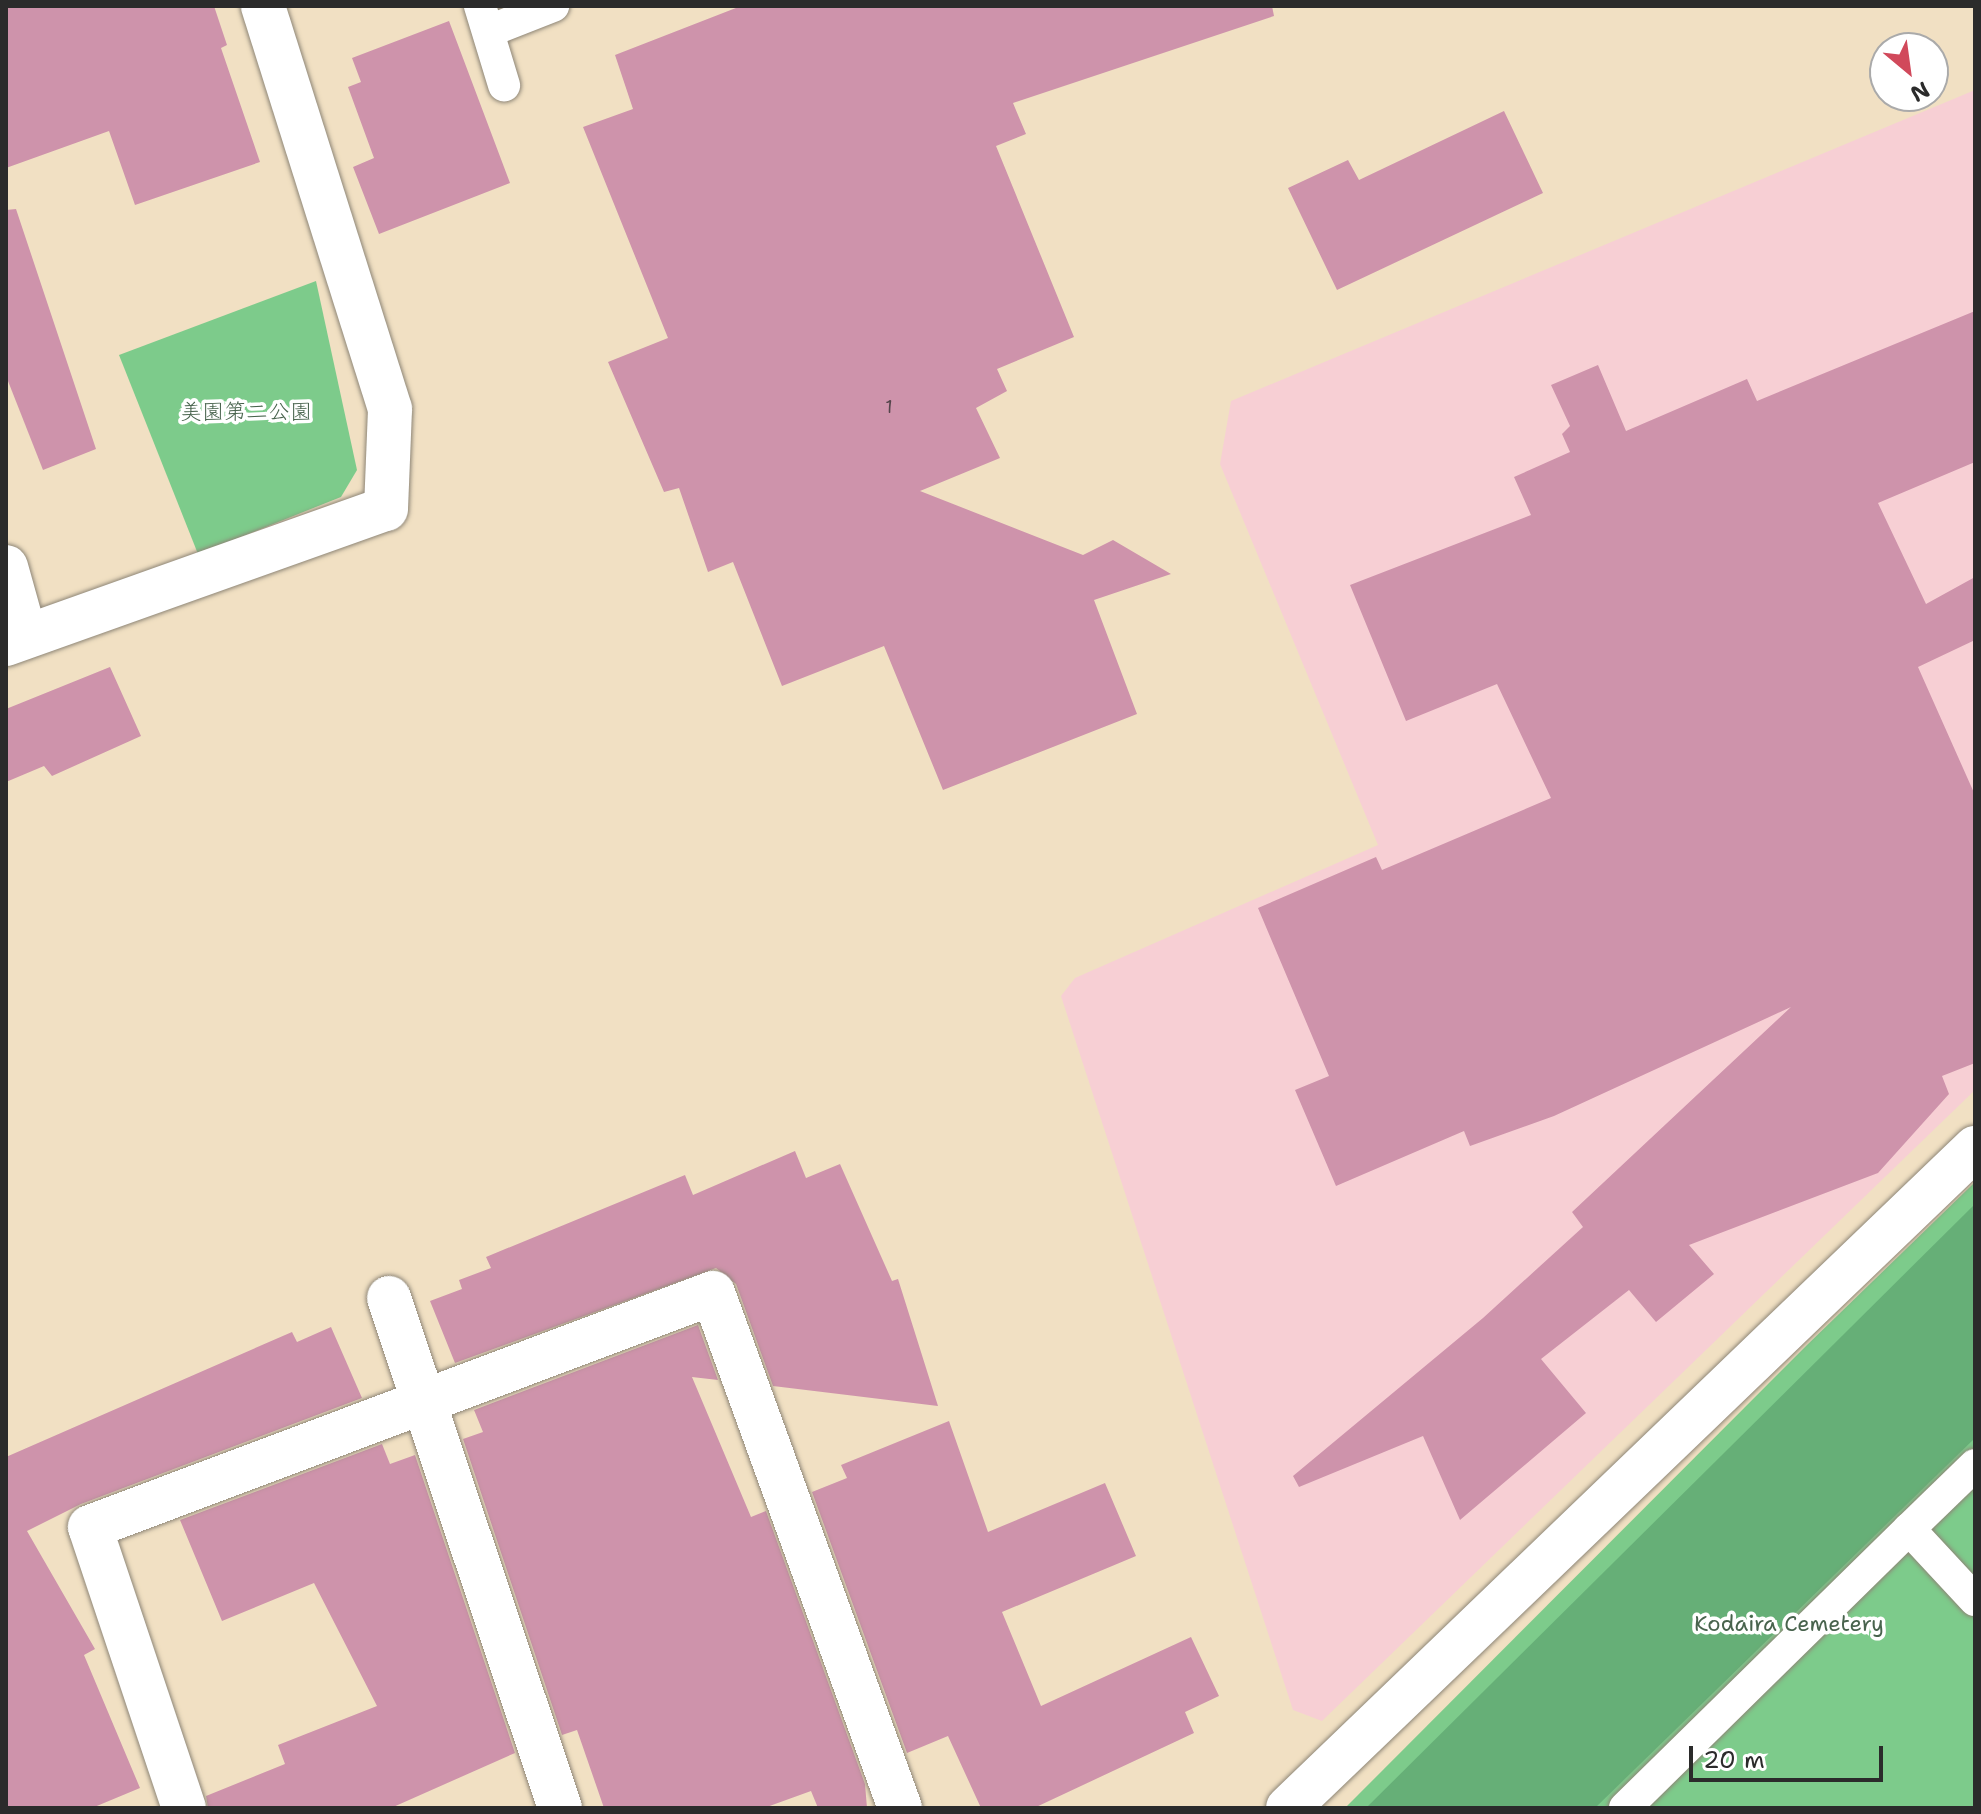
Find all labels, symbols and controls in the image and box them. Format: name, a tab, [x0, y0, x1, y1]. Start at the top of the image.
north arrow	[1869, 32, 1949, 112]
text: N	[1905, 75, 1935, 109]
house number: 1	[885, 396, 893, 418]
park label: 美園第二公園	[180, 399, 312, 425]
park label: Kodaira Cemetery	[1694, 1611, 1884, 1637]
scale bar	[1693, 1730, 1887, 1780]
text: 20 m	[1703, 1744, 1765, 1776]

